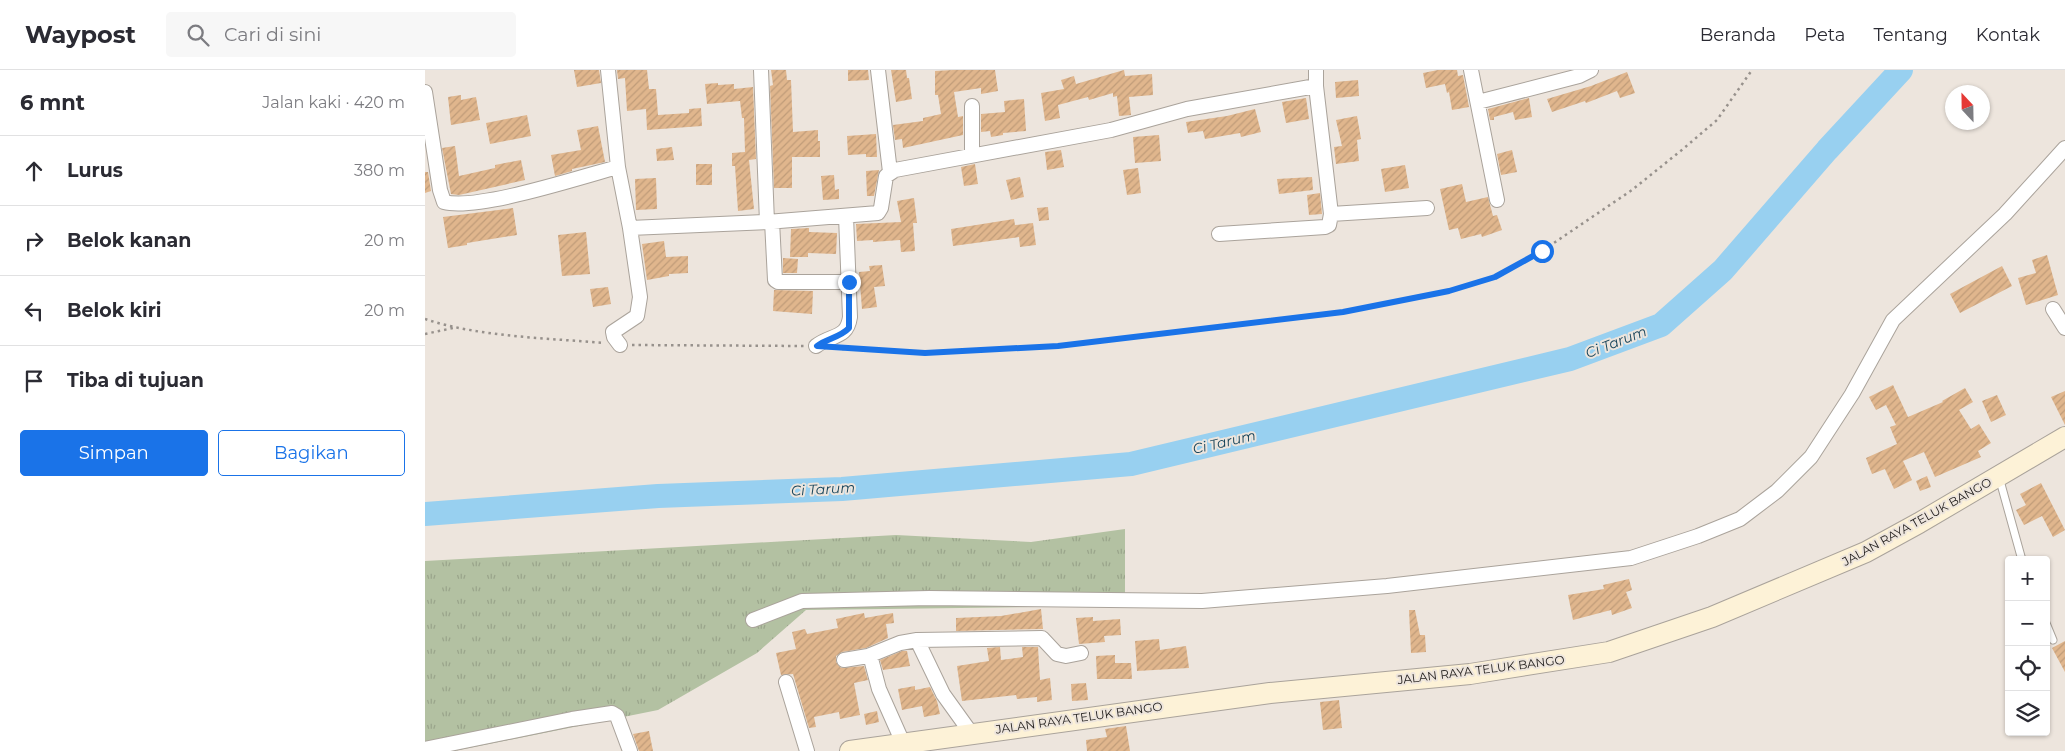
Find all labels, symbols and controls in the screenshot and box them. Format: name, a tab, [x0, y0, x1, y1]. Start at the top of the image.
search box	[166, 12, 516, 57]
text: Waypost	[25, 20, 136, 49]
icon: search	[184, 21, 212, 49]
text: Cari di sini	[224, 23, 321, 46]
text: Beranda	[1700, 24, 1776, 46]
text: Peta	[1804, 24, 1845, 46]
text: Tentang	[1873, 24, 1948, 46]
text: Kontak	[1976, 24, 2040, 46]
north arrow	[1945, 85, 1990, 130]
text: 6 mnt	[20, 90, 85, 115]
text: Jalan kaki · 420 m	[262, 93, 405, 112]
icon: ahead	[20, 157, 48, 185]
text: Lurus	[67, 159, 123, 182]
text: 380 m	[354, 161, 405, 180]
icon: right	[20, 227, 48, 255]
text: Belok kanan	[67, 229, 191, 252]
text: 20 m	[364, 231, 405, 250]
route start	[1531, 240, 1554, 263]
route end	[838, 271, 861, 294]
icon: left	[20, 297, 48, 325]
text: Belok kiri	[67, 299, 162, 322]
text: 20 m	[364, 301, 405, 320]
water label: Ci Tarum	[1583, 322, 1649, 362]
icon: arrive	[20, 367, 48, 395]
text: Tiba di tujuan	[67, 369, 204, 392]
water label: Ci Tarum	[1191, 426, 1257, 458]
button: Simpan	[20, 430, 208, 476]
button: Bagikan	[218, 430, 405, 476]
street label: JALAN RAYA TELUK BANGO	[1839, 474, 1994, 569]
water label: Ci Tarum	[791, 478, 855, 500]
map controls	[2005, 556, 2050, 736]
button: +	[2005, 556, 2050, 601]
button: −	[2005, 601, 2050, 646]
button: locate	[2005, 646, 2050, 691]
street label: JALAN RAYA TELUK BANGO	[1396, 652, 1565, 687]
button: layers	[2005, 691, 2050, 736]
street label: JALAN RAYA TELUK BANGO	[994, 698, 1163, 737]

